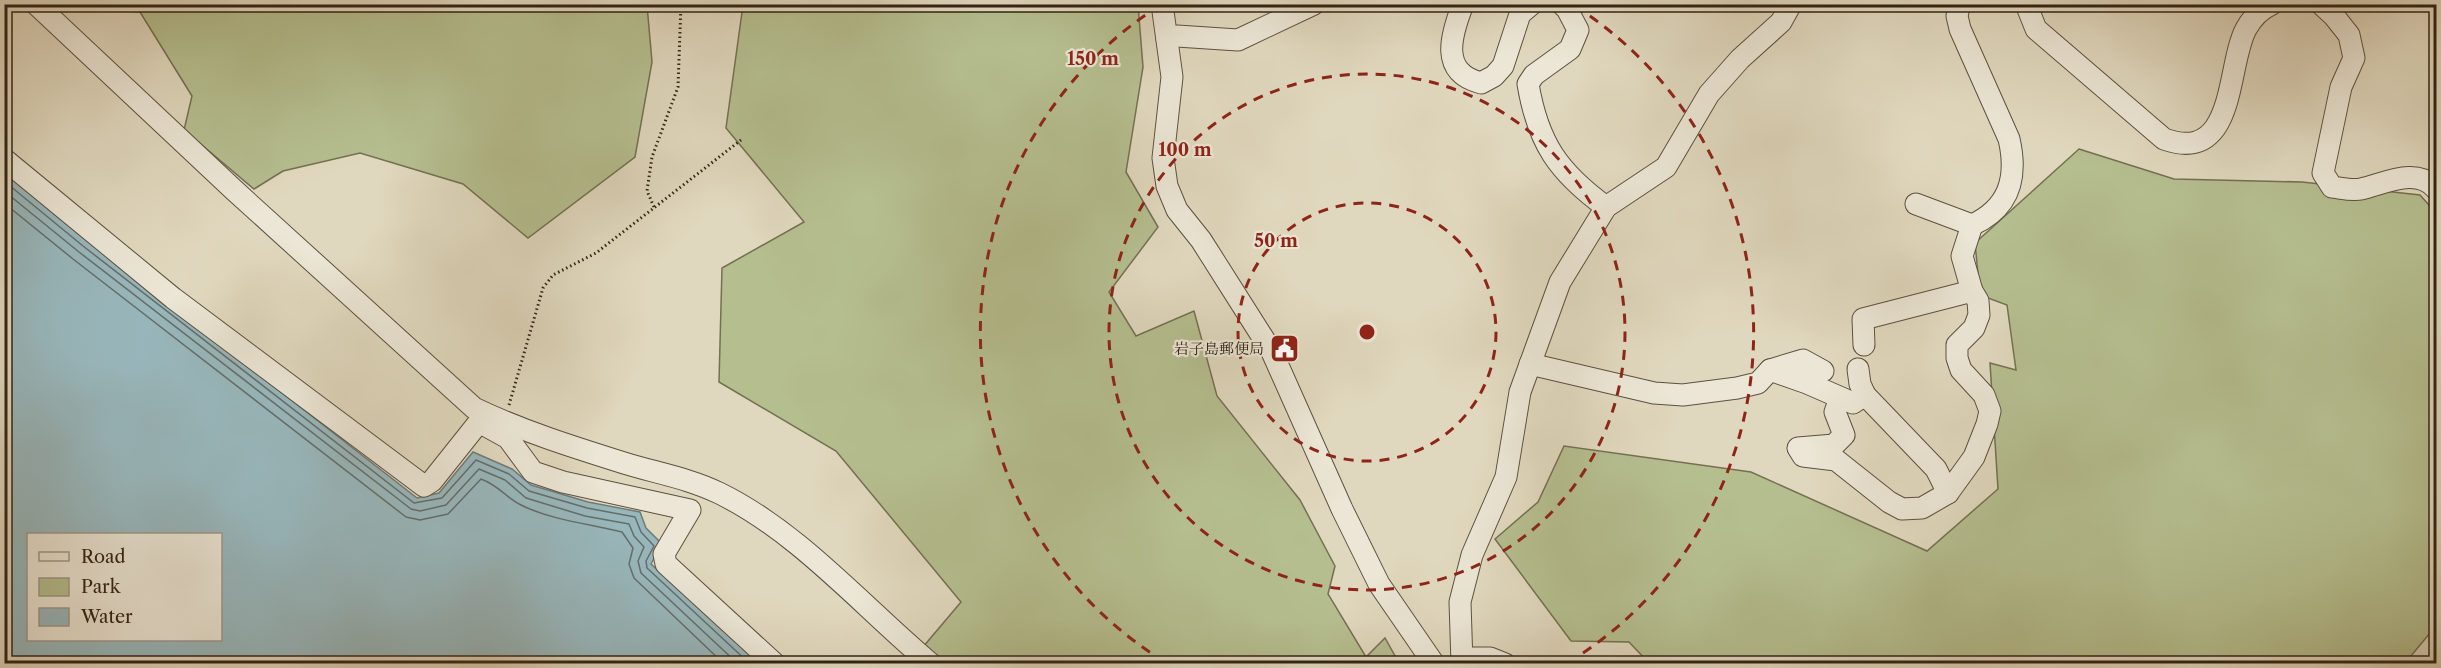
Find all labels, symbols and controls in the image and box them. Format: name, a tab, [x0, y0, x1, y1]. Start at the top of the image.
text: 150 m	[1067, 48, 1119, 70]
text: 100 m	[1158, 139, 1212, 161]
text: 50 m	[1254, 230, 1298, 252]
centre of rings	[1357, 322, 1377, 342]
public building icon: 岩子島郵便局	[1269, 332, 1301, 364]
place label: 岩子島郵便局	[1174, 339, 1264, 358]
legend	[27, 533, 222, 641]
text: Road	[81, 546, 126, 568]
text: Park	[81, 576, 122, 598]
text: Water	[80, 606, 133, 628]

